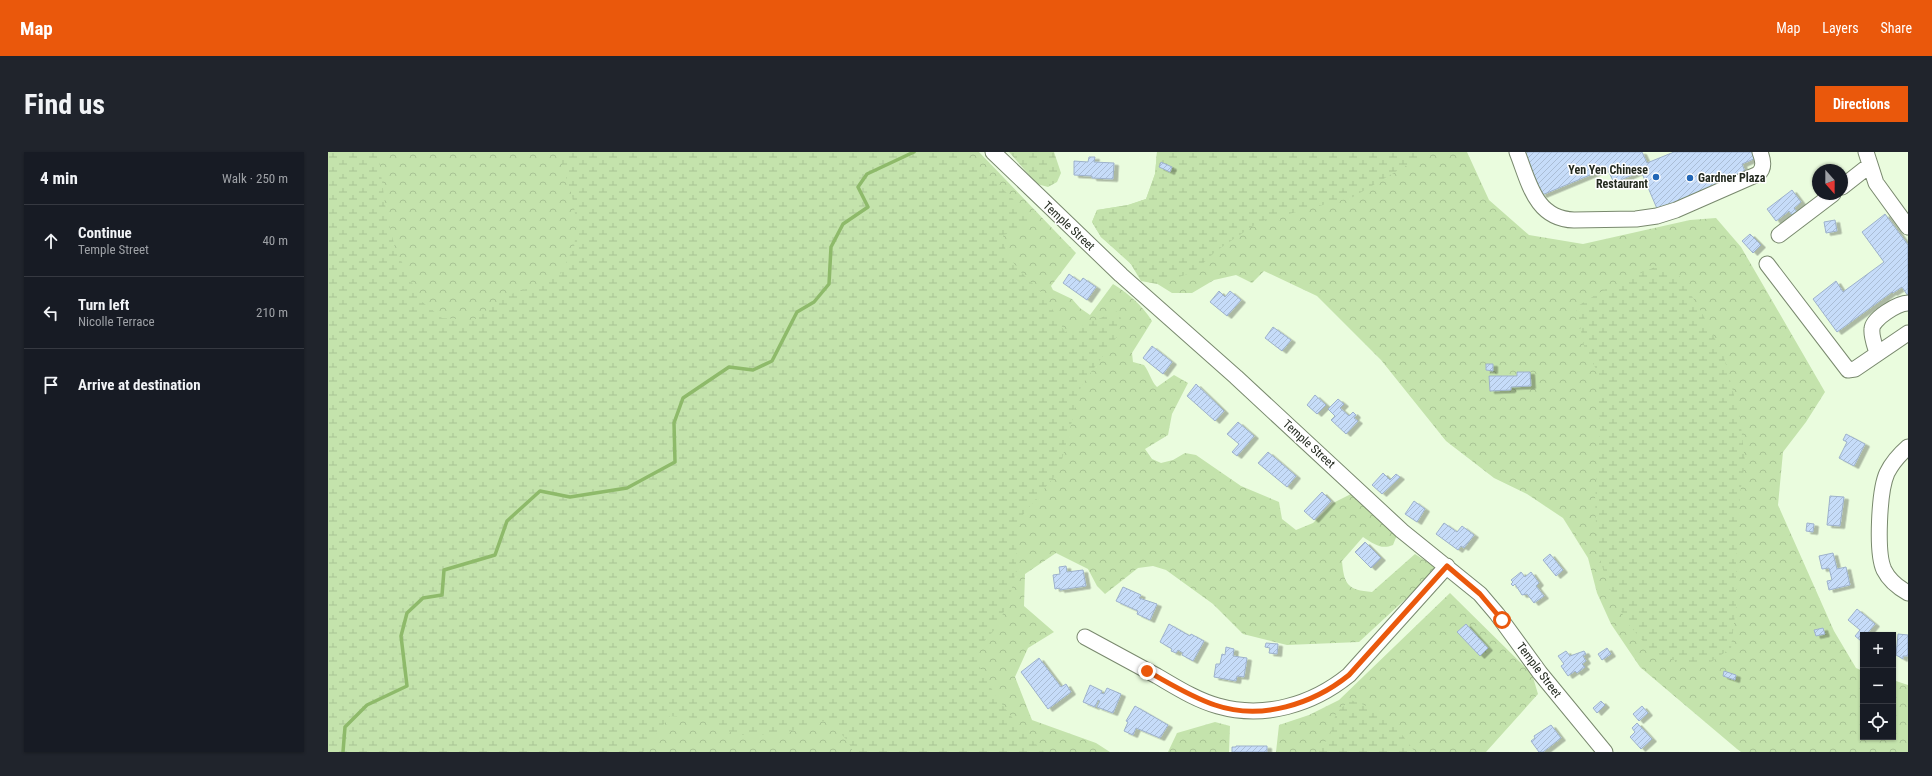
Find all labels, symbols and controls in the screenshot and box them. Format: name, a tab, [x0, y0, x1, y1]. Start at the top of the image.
text: Map	[20, 17, 53, 40]
text: Map	[1776, 20, 1800, 36]
text: Layers	[1822, 20, 1859, 36]
text: Share	[1881, 20, 1912, 36]
button: Directions	[1815, 86, 1908, 122]
text: Find us	[24, 88, 105, 121]
place label: Yen Yen Chinese Restaurant	[1568, 163, 1648, 191]
north arrow	[1812, 164, 1848, 200]
text: 4 min	[40, 168, 78, 188]
text: Walk · 250 m	[222, 171, 288, 186]
place label: Gardner Plaza	[1698, 171, 1766, 185]
marker: Yen Yen Chinese Restaurant	[1651, 172, 1661, 182]
marker: Gardner Plaza	[1685, 173, 1695, 183]
street label: Temple Street	[1040, 199, 1098, 254]
text: Continue	[78, 224, 132, 242]
icon: ahead	[40, 230, 62, 252]
text: 40 m	[262, 233, 288, 248]
text: Temple Street	[78, 242, 149, 257]
text: Turn left	[78, 296, 129, 314]
icon: left	[40, 302, 62, 324]
text: 210 m	[256, 305, 288, 320]
text: Nicolle Terrace	[78, 314, 155, 329]
icon: arrive	[40, 374, 62, 396]
text: Arrive at destination	[78, 376, 201, 394]
street label: Temple Street	[1280, 417, 1338, 471]
route start	[1493, 611, 1511, 629]
map controls	[1860, 632, 1896, 740]
button: +	[1860, 632, 1896, 668]
street label: Temple Street	[1514, 640, 1565, 701]
route end	[1138, 662, 1156, 680]
button: −	[1860, 668, 1896, 704]
button: locate	[1860, 704, 1896, 740]

